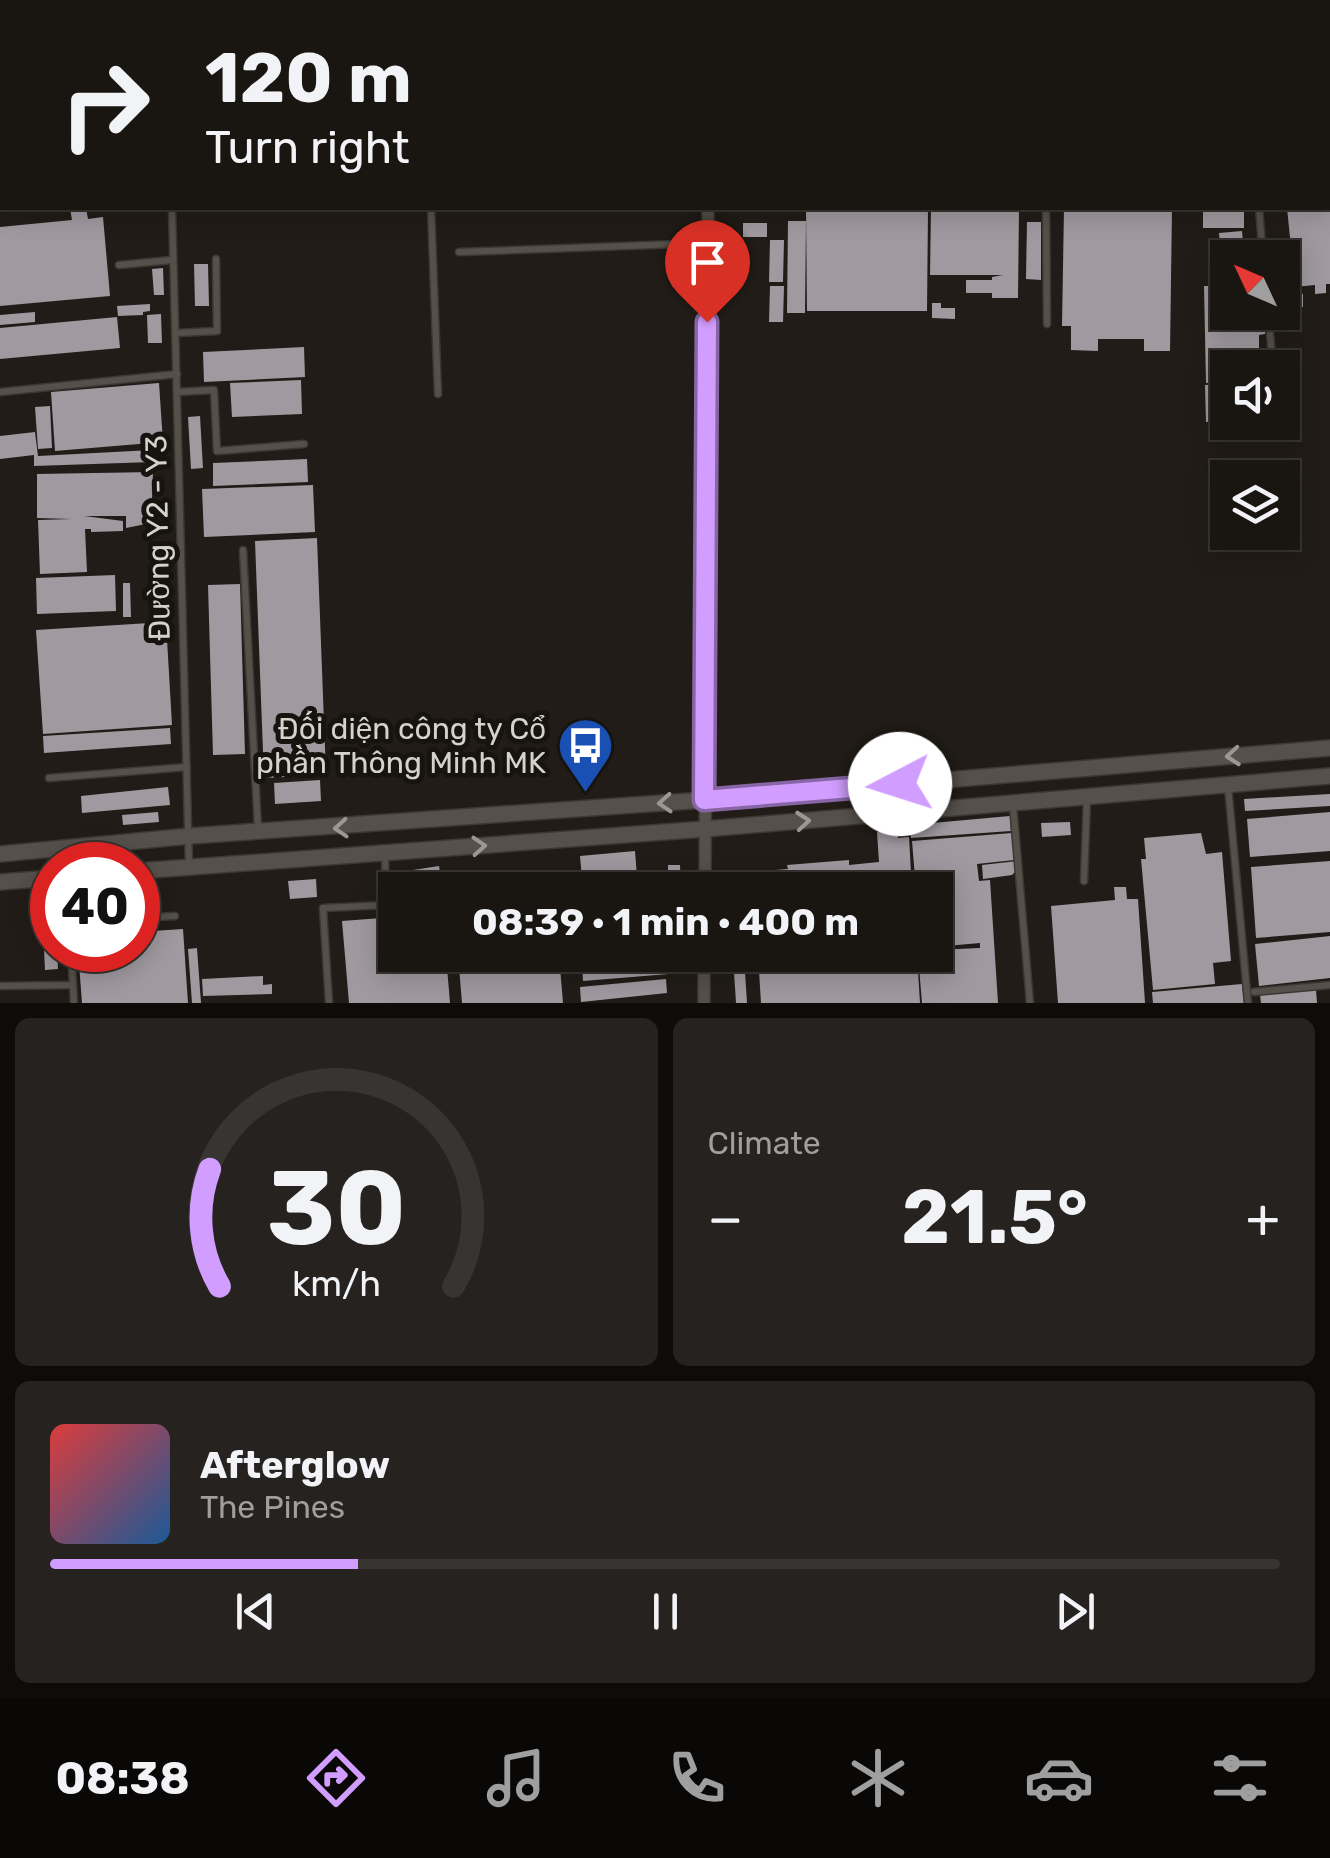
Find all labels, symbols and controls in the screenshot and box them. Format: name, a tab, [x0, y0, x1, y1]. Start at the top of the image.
text: 120 m	[205, 37, 412, 120]
icon: right	[40, 40, 170, 170]
text: Turn right	[205, 121, 409, 174]
pin	[665, 220, 750, 323]
icon: arrive	[680, 235, 735, 290]
north arrow	[1210, 240, 1300, 330]
map controls	[1210, 240, 1300, 550]
button: sound	[1210, 350, 1300, 440]
street label: Đường Y2 - Y3	[138, 435, 178, 641]
button: layers	[1210, 460, 1300, 550]
place label: Đối diện công ty Cổ phần Thông Minh MK	[256, 711, 546, 781]
bus stop icon: Đối diện công ty Cổ phần Thông Minh MK	[555, 716, 615, 795]
position arrow	[848, 732, 952, 836]
one-way arrow	[1224, 744, 1240, 766]
one-way arrow	[656, 792, 672, 814]
one-way arrow	[796, 811, 812, 832]
one-way arrow	[332, 816, 348, 838]
one-way arrow	[472, 836, 488, 857]
speed limit sign: 40	[30, 842, 160, 972]
text: 08:39 · 1 min · 400 m	[472, 899, 859, 945]
text: Climate	[708, 1124, 821, 1162]
text: 30	[267, 1147, 406, 1270]
text: 21.5°	[901, 1173, 1088, 1262]
text: −	[708, 1186, 743, 1251]
text: +	[1246, 1186, 1280, 1251]
text: km/h	[292, 1263, 381, 1305]
text: Afterglow	[200, 1442, 390, 1488]
text: The Pines	[200, 1488, 345, 1526]
icon: previous	[228, 1584, 283, 1639]
icon: pause	[638, 1584, 693, 1639]
icon: next	[1048, 1584, 1103, 1639]
icon: directions	[301, 1743, 371, 1813]
icon: music	[481, 1743, 551, 1813]
icon: phone	[662, 1743, 732, 1813]
icon: climate	[843, 1743, 913, 1813]
icon: car	[1024, 1743, 1094, 1813]
icon: filters	[1205, 1743, 1275, 1813]
text: 08:38	[55, 1752, 190, 1805]

